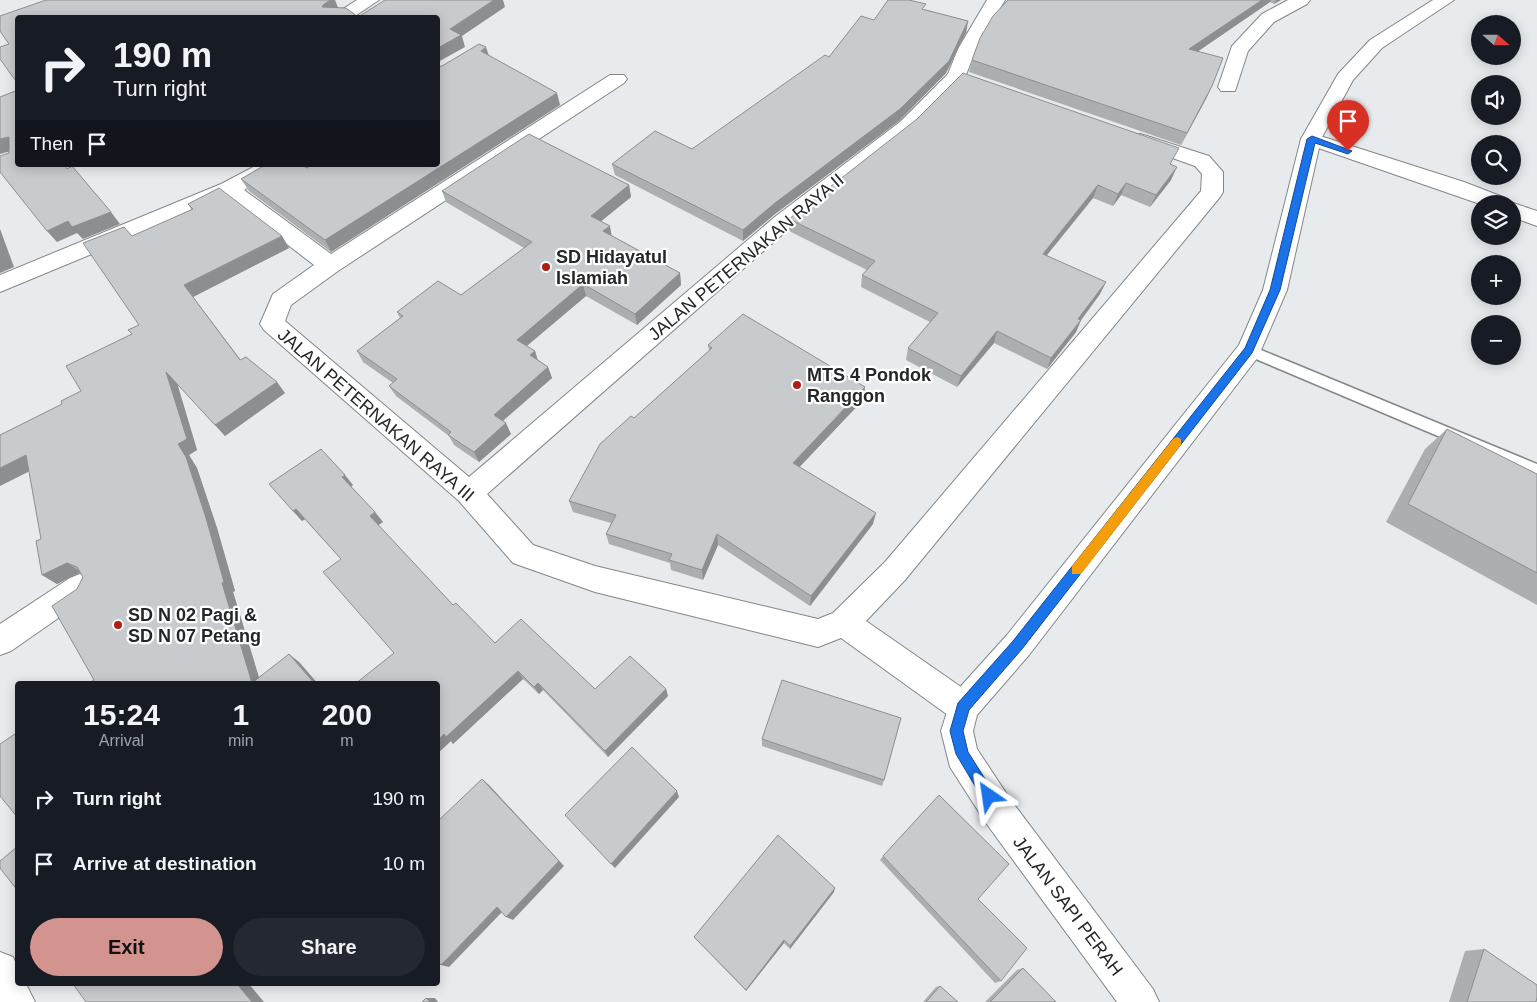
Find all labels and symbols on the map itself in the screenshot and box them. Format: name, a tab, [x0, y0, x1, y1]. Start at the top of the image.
north arrow	[1471, 15, 1521, 65]
pin	[1327, 100, 1369, 151]
street label: JALAN PETERNAKAN RAYA II	[644, 170, 848, 344]
place label: SD Hidayatul Islamiah	[556, 247, 667, 288]
marker: SD Hidayatul Islamiah	[540, 261, 552, 273]
street label: JALAN PETERNAKAN RAYA III	[274, 324, 478, 506]
place label: MTS 4 Pondok Ranggon	[807, 365, 932, 406]
marker: MTS 4 Pondok Ranggon	[791, 379, 803, 391]
place label: SD N 02 Pagi & SD N 07 Petang	[128, 605, 261, 646]
marker: SD N 02 Pagi & SD N 07 Petang	[112, 619, 124, 631]
position arrow	[962, 769, 1014, 821]
street label: JALAN SAPI PERAH	[1009, 832, 1127, 980]

